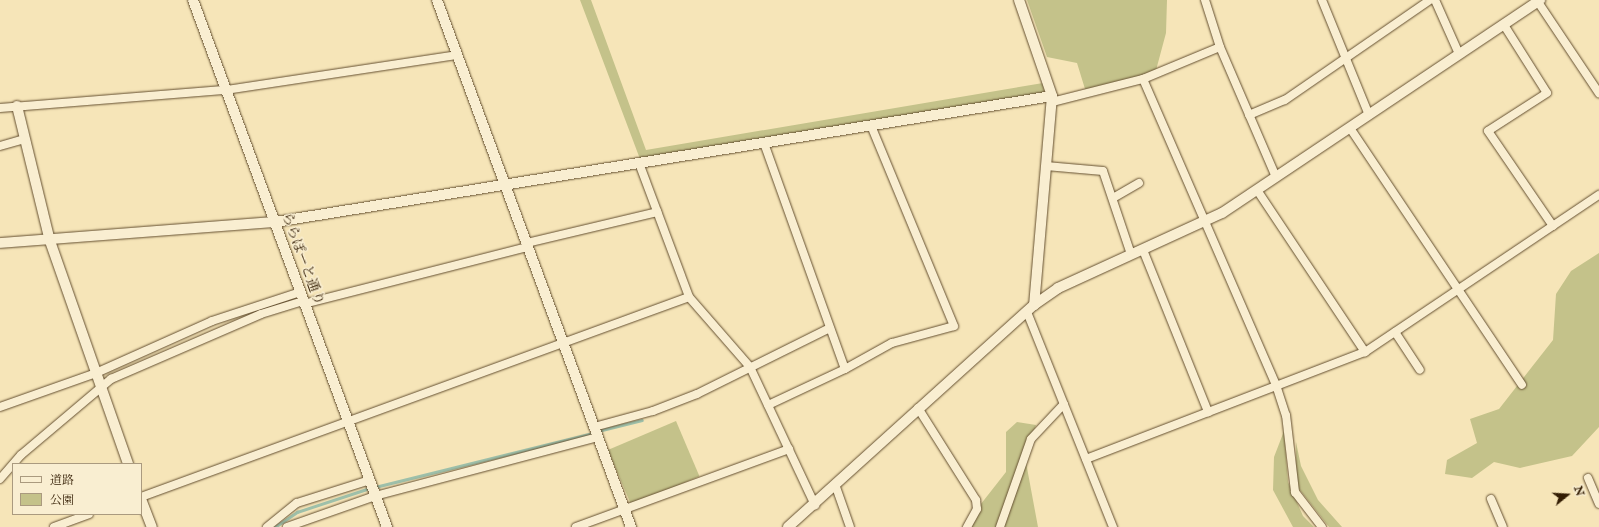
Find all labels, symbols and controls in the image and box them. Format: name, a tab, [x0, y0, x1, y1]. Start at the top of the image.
street label: ららぽーと通り	[278, 210, 328, 308]
legend	[12, 463, 142, 515]
text: 道路	[50, 473, 74, 488]
north arrow	[1547, 475, 1587, 515]
text: N	[1571, 484, 1587, 498]
text: 公園	[50, 493, 74, 508]

